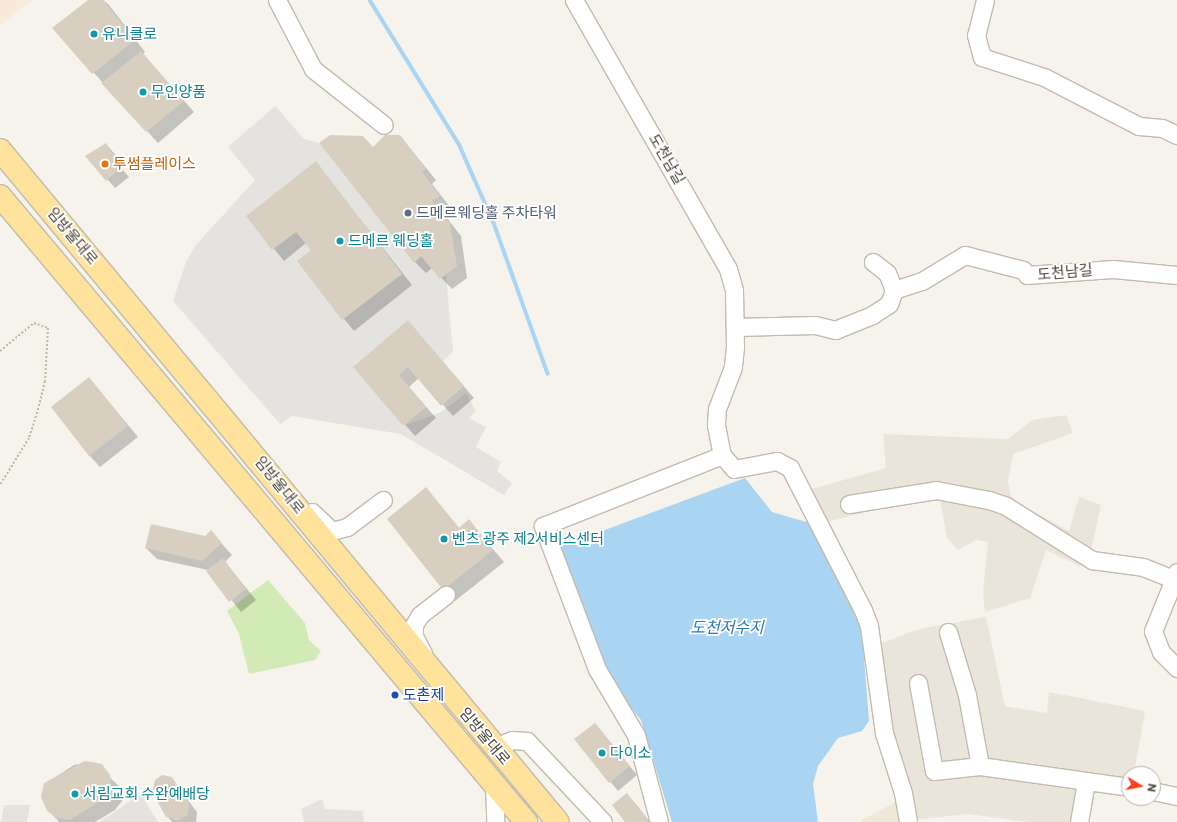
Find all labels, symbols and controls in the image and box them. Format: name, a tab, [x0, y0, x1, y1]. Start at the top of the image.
place label: 유니클로	[102, 25, 157, 43]
marker: 유니클로	[89, 29, 99, 39]
place label: 무인양품	[151, 83, 206, 101]
marker: 무인양품	[138, 87, 148, 97]
street label: 도천남길	[645, 131, 689, 187]
place label: 투썸플레이스	[113, 155, 196, 173]
marker: 투썸플레이스	[100, 159, 110, 169]
street label: 임방울대로	[44, 204, 102, 268]
place label: 드메르웨딩홀 주차타워	[416, 204, 557, 222]
marker: 드메르웨딩홀 주차타워	[403, 208, 413, 218]
place label: 드메르 웨딩홀	[348, 232, 434, 250]
marker: 드메르 웨딩홀	[335, 236, 345, 246]
street label: 도천남길	[1037, 261, 1093, 283]
street label: 임방울대로	[251, 453, 309, 517]
place label: 벤츠 광주 제2서비스센터	[452, 530, 604, 548]
marker: 벤츠 광주 제2서비스센터	[439, 534, 449, 544]
water label: 도천저수지	[690, 617, 764, 637]
place label: 도촌제	[403, 686, 444, 704]
marker: 도촌제	[390, 690, 400, 700]
street label: 임방울대로	[456, 704, 514, 768]
place label: 다이소	[610, 744, 651, 762]
marker: 다이소	[597, 748, 607, 758]
north arrow	[1121, 766, 1161, 806]
text: N	[1145, 783, 1159, 793]
place label: 서림교회 수완예배당	[83, 785, 210, 803]
marker: 서림교회 수완예배당	[70, 789, 80, 799]

